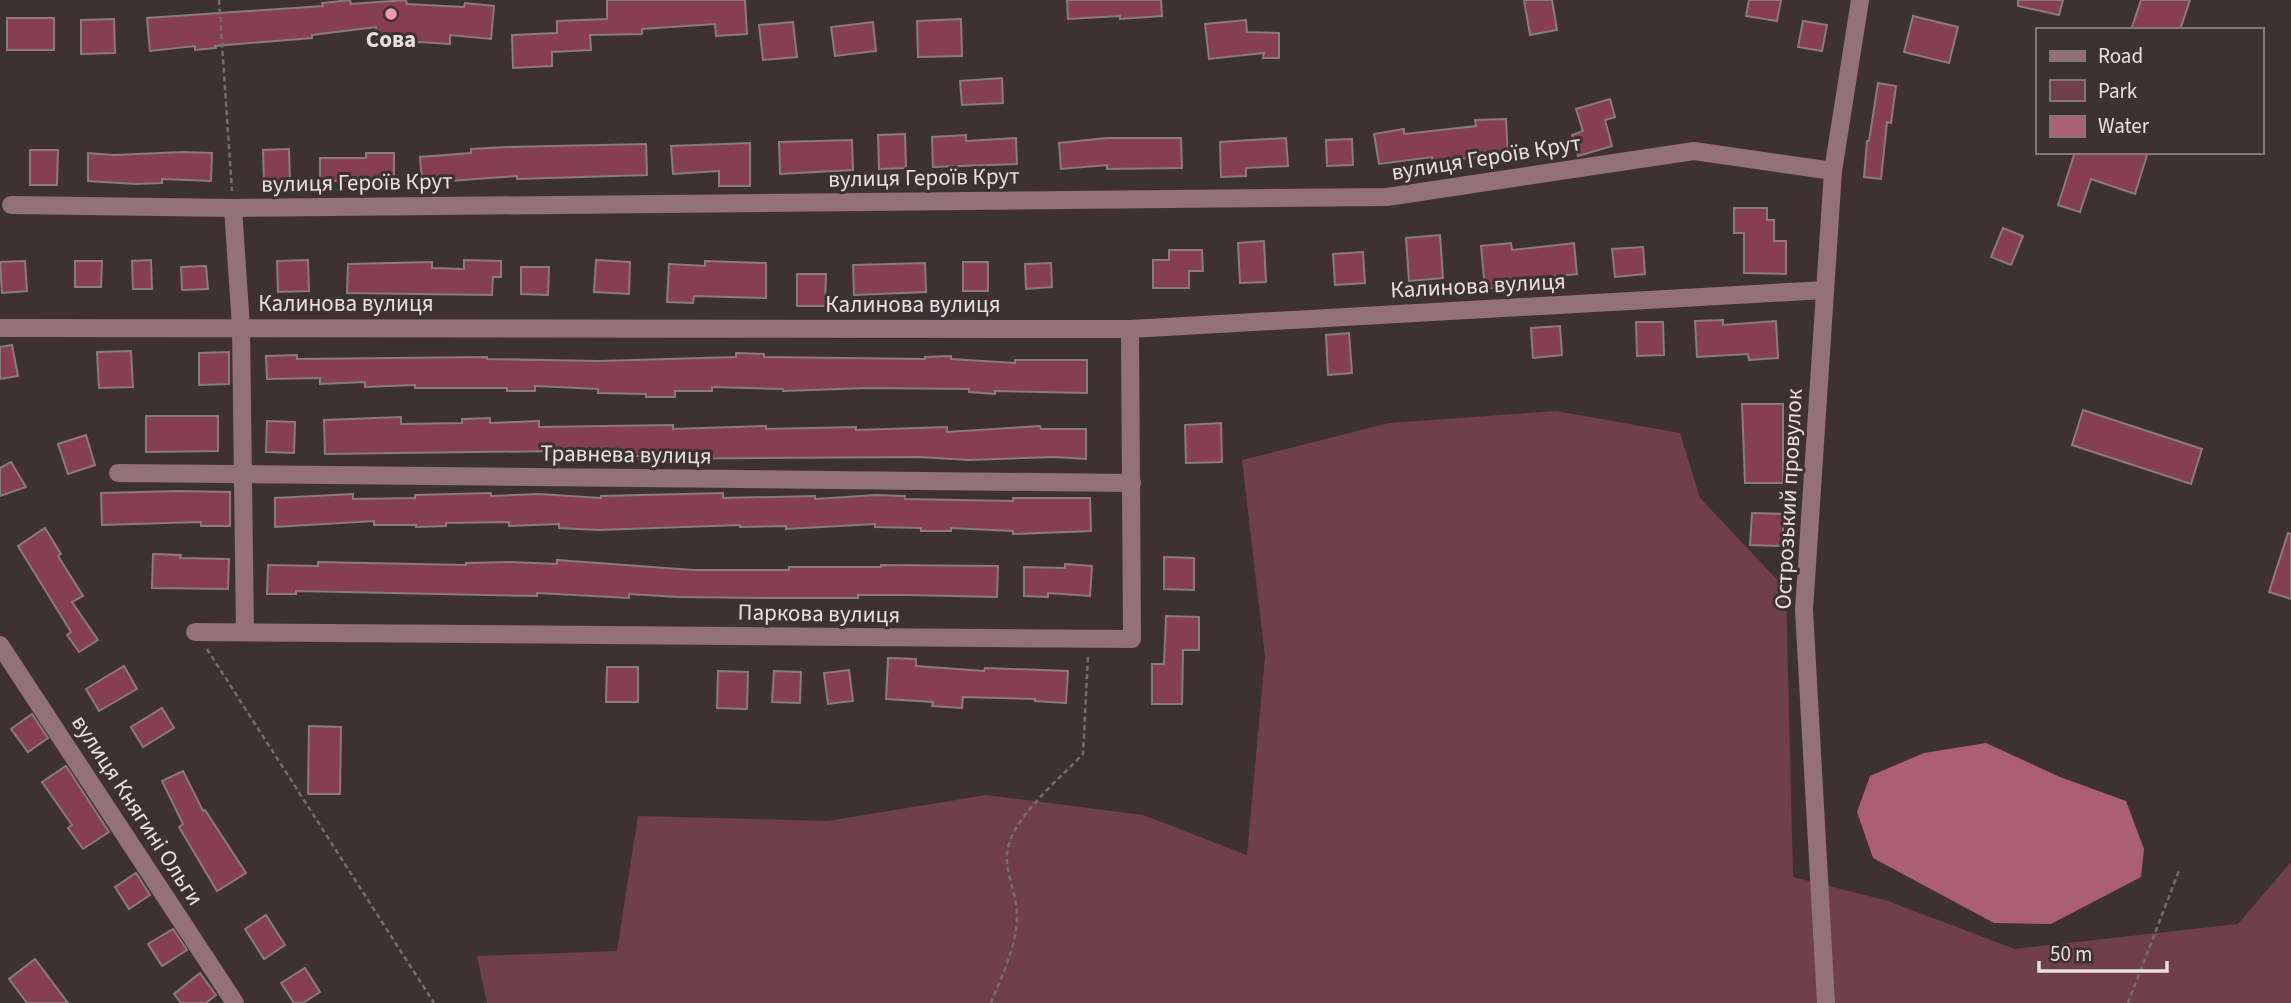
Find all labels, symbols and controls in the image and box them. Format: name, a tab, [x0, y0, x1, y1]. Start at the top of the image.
marker: Сова	[383, 6, 399, 22]
place label: Сова	[366, 23, 416, 56]
legend	[2036, 28, 2263, 154]
text: Road	[2098, 41, 2143, 71]
text: Park	[2098, 76, 2138, 106]
text: Water	[2098, 111, 2150, 141]
street label: вулиця Героїв Крут	[1389, 126, 1583, 189]
street label: вулиця Героїв Крут	[828, 159, 1020, 196]
street label: вулиця Героїв Крут	[261, 164, 453, 201]
street label: Калинова вулиця	[1390, 264, 1566, 307]
street label: Калинова вулиця	[258, 287, 434, 320]
street label: Калинова вулиця	[825, 288, 1001, 321]
street label: Острозький провулок	[1766, 387, 1811, 610]
street label: Травнева вулиця	[540, 437, 712, 472]
street label: Паркова вулиця	[737, 596, 901, 631]
street label: вулиця Княгині Ольги	[63, 708, 212, 912]
scale bar	[2039, 930, 2167, 974]
text: 50 m	[2050, 939, 2092, 969]

